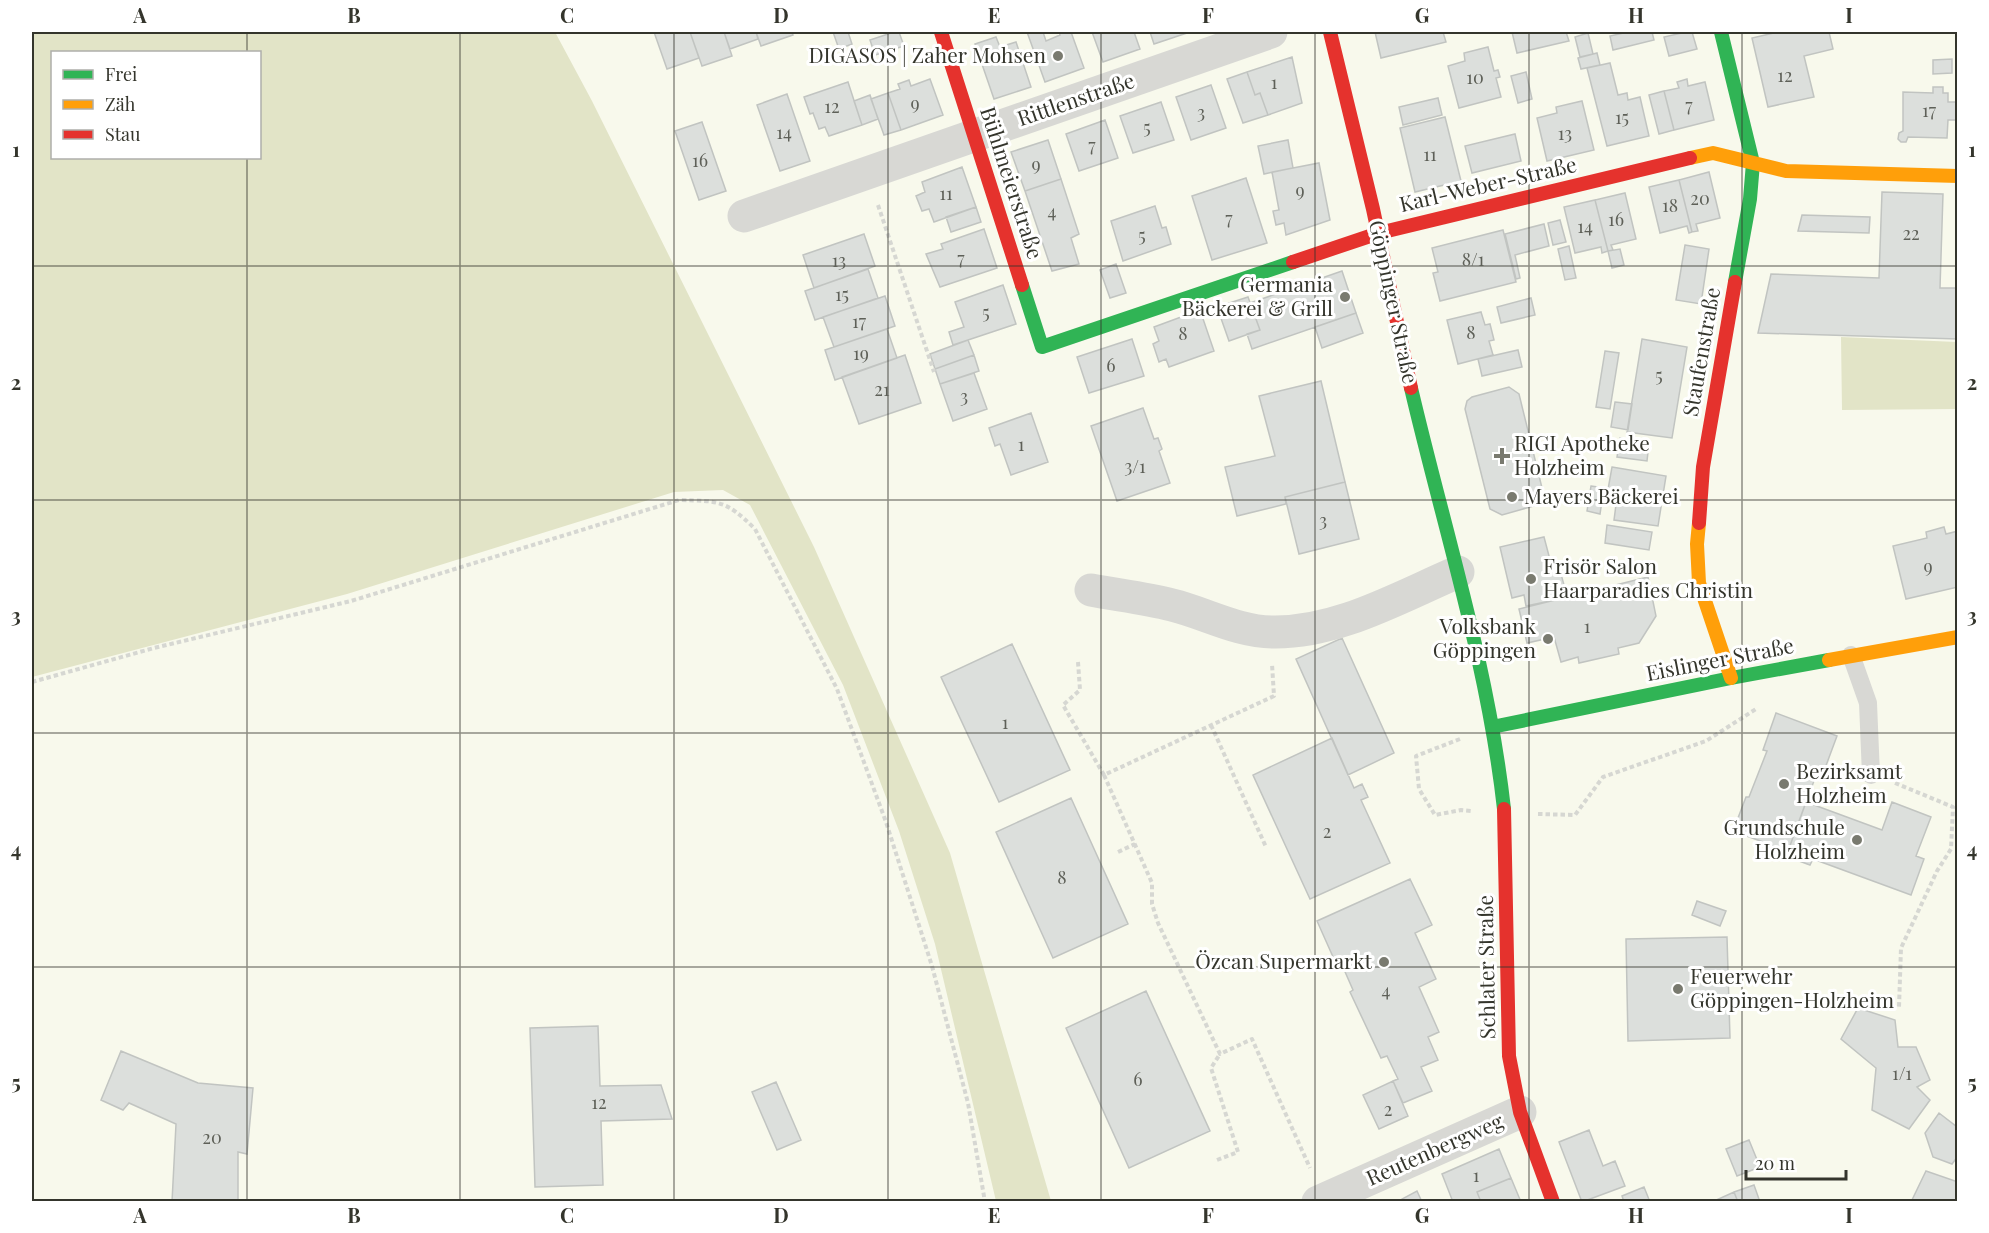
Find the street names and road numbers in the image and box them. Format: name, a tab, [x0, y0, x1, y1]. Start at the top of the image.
street label: Rittlenstraße	[1013, 65, 1138, 131]
street label: Bühlmeierstraße	[975, 103, 1051, 262]
street label: Karl-Weber-Straße	[1396, 149, 1579, 217]
street label: Göppinger Straße	[1364, 217, 1426, 386]
street label: Staufenstraße	[1675, 285, 1725, 418]
street label: Eislinger Straße	[1643, 630, 1796, 686]
street label: Schlater Straße	[1470, 895, 1500, 1039]
street label: Reutenbergweg	[1361, 1105, 1507, 1191]

